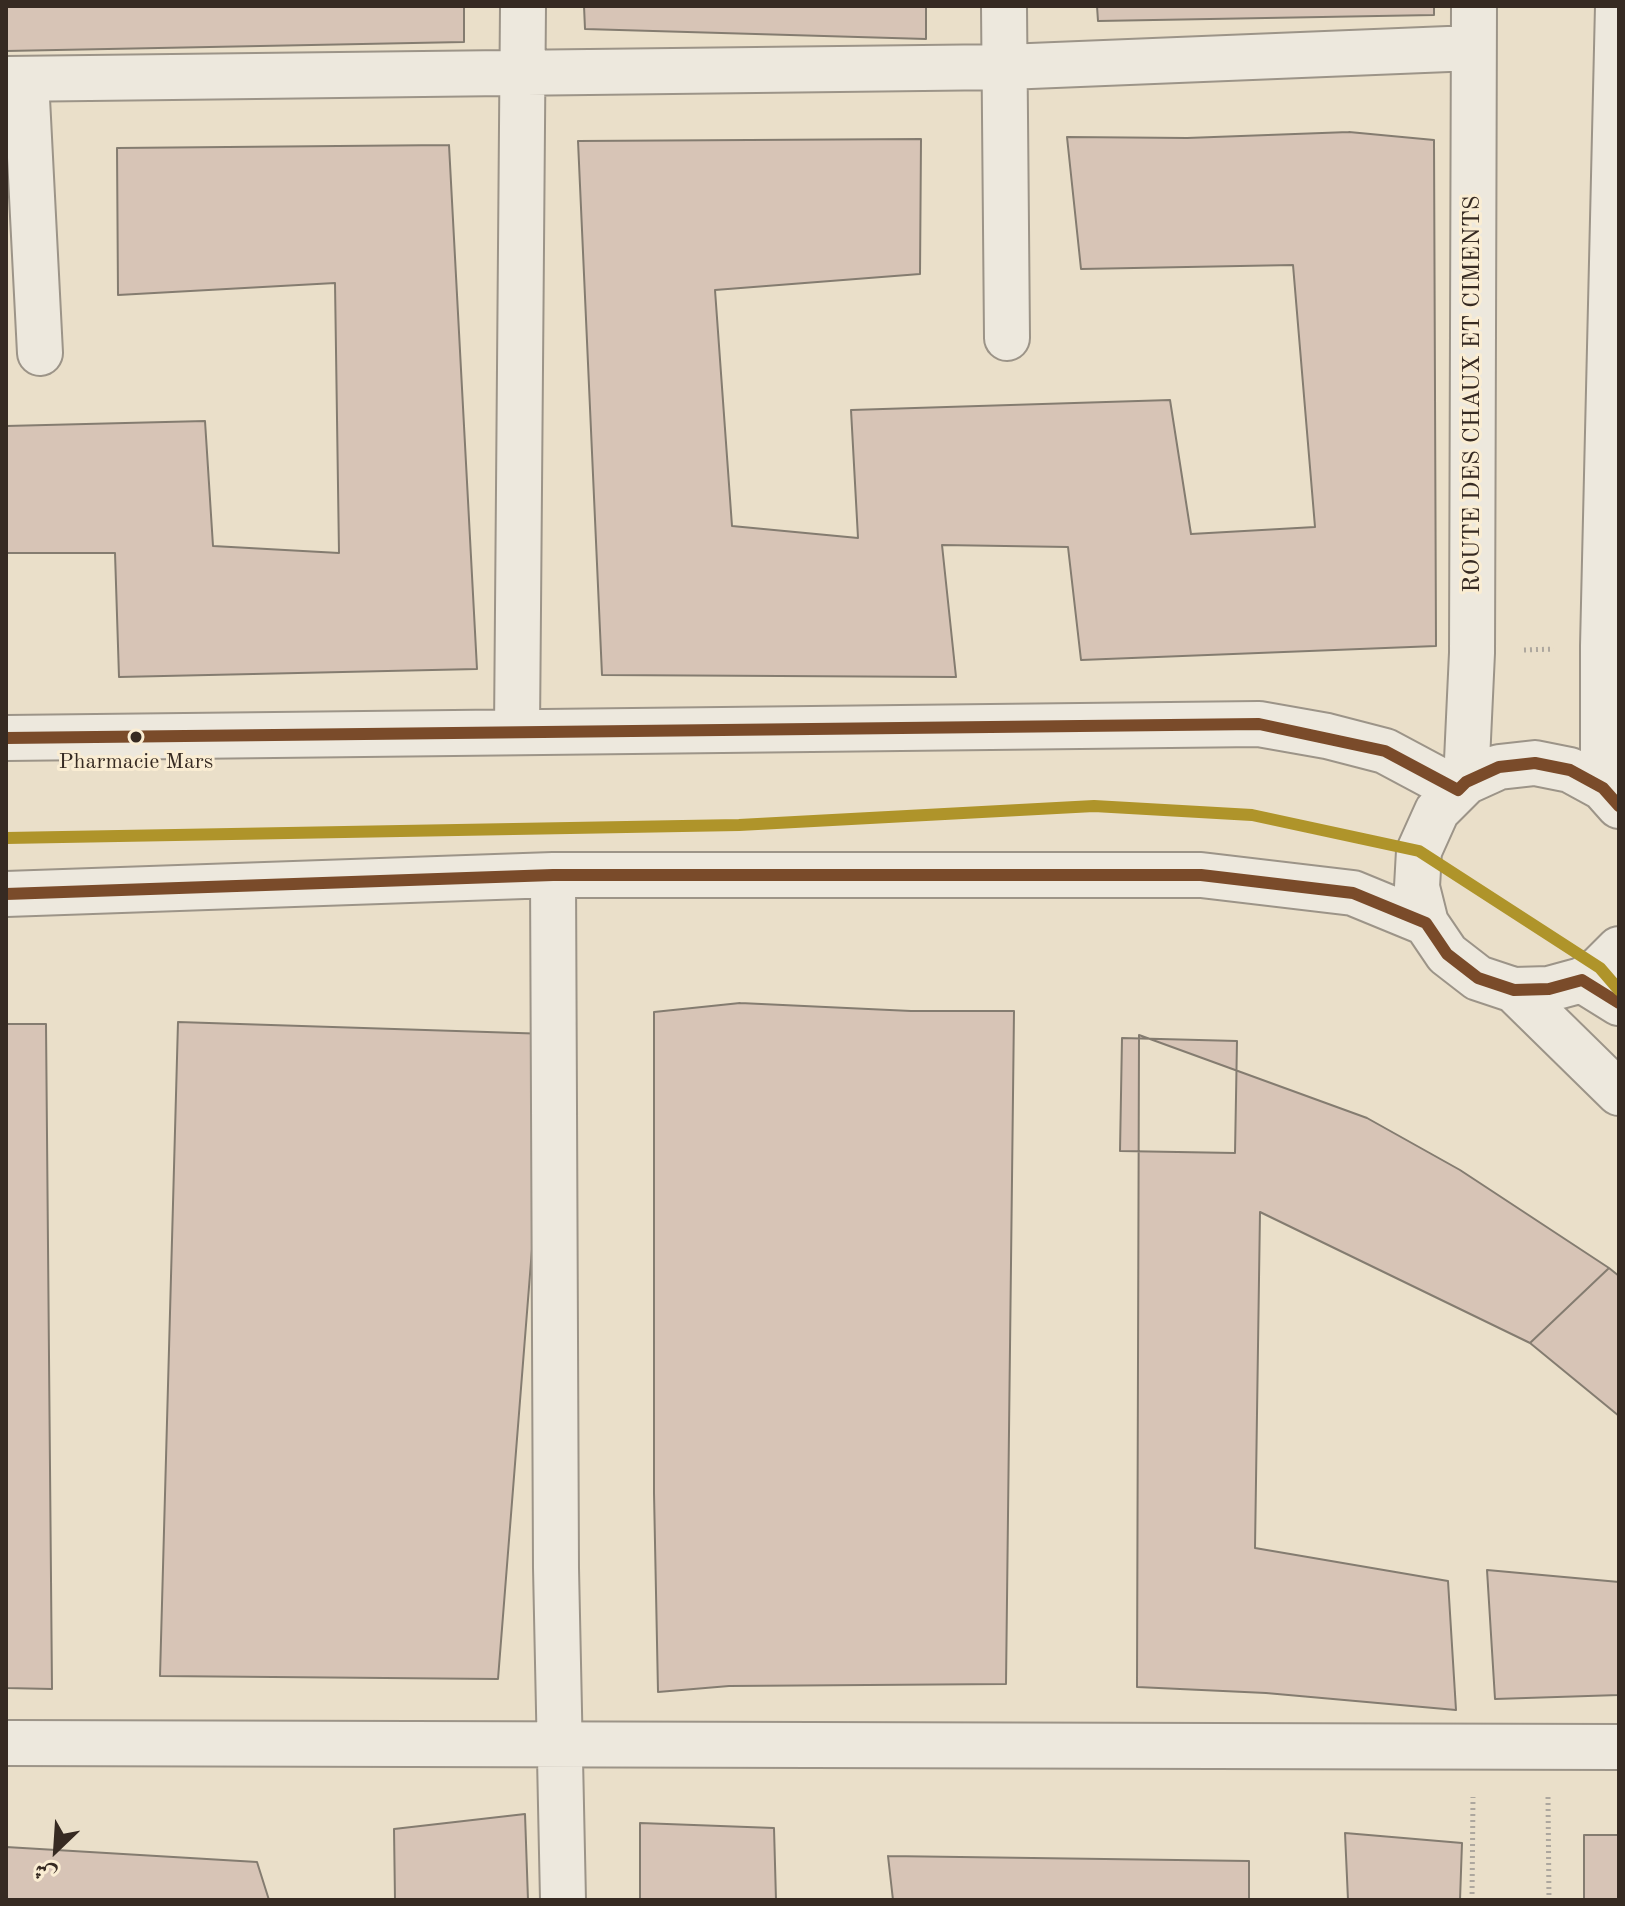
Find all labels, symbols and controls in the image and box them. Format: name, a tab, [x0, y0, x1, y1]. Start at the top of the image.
street label: ROUTE DES CHAUX ET CIMENTS	[1459, 195, 1487, 593]
marker: Pharmacie Mars	[128, 729, 144, 745]
place label: Pharmacie Mars	[59, 749, 213, 775]
north arrow	[16, 1810, 96, 1890]
text: ش	[31, 1857, 60, 1886]

